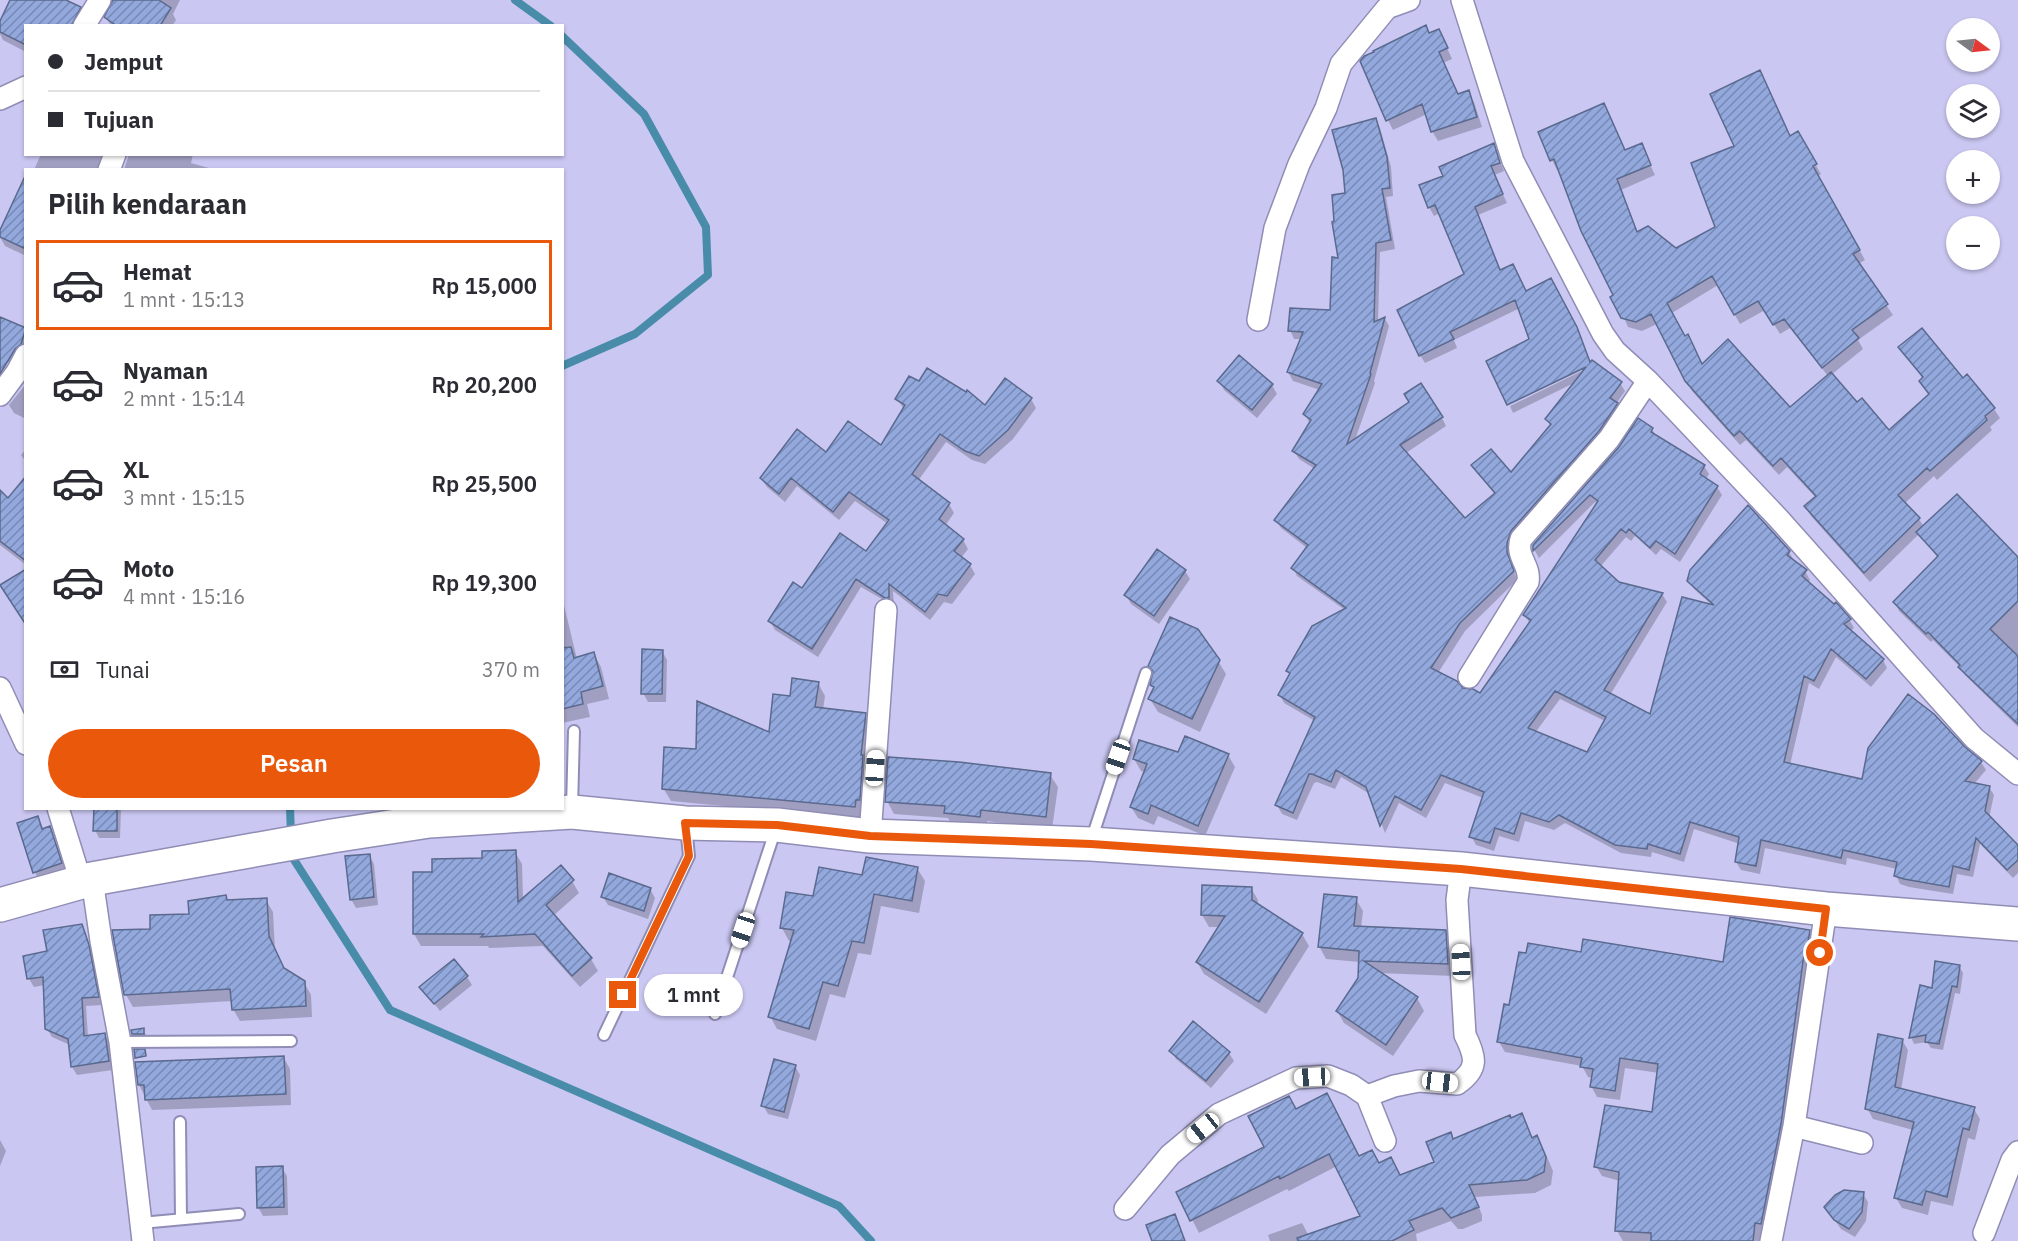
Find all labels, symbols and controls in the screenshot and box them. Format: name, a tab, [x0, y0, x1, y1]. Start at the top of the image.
north arrow	[1946, 18, 2000, 72]
map controls	[1946, 18, 2000, 270]
text: Jemput	[84, 47, 163, 76]
button: layers	[1946, 84, 2000, 138]
text: Tujuan	[84, 105, 154, 134]
button: +	[1946, 150, 2000, 204]
text: Pilih kendaraan	[48, 186, 247, 221]
button: −	[1946, 216, 2000, 270]
text: Hemat	[123, 257, 192, 286]
icon: car	[51, 258, 105, 312]
text: Rp 15,000	[431, 271, 537, 300]
text: 1 mnt · 15:13	[123, 286, 245, 313]
text: Nyaman	[123, 356, 208, 385]
icon: car	[51, 357, 105, 411]
text: Rp 20,200	[431, 370, 537, 399]
text: 2 mnt · 15:14	[123, 385, 245, 412]
text: XL	[123, 455, 149, 484]
icon: car	[51, 456, 105, 510]
text: Rp 25,500	[431, 469, 537, 498]
text: 3 mnt · 15:15	[123, 484, 245, 511]
text: Moto	[123, 554, 174, 583]
icon: car	[51, 555, 105, 609]
text: Rp 19,300	[431, 568, 537, 597]
text: 4 mnt · 15:16	[123, 583, 245, 610]
icon: cash	[48, 653, 81, 686]
text: Tunai	[96, 655, 150, 684]
text: 370 m	[482, 656, 540, 683]
button: Pesan	[48, 729, 540, 798]
car	[1104, 737, 1132, 777]
car	[865, 749, 885, 787]
car	[729, 910, 757, 950]
route start	[1806, 939, 1833, 966]
car	[1451, 944, 1471, 980]
callout: 1 mnt	[644, 974, 743, 1016]
route end	[609, 981, 636, 1008]
text: 1 mnt	[667, 981, 720, 1008]
car	[1294, 1067, 1330, 1087]
car	[1421, 1071, 1459, 1093]
car	[1183, 1110, 1223, 1146]

